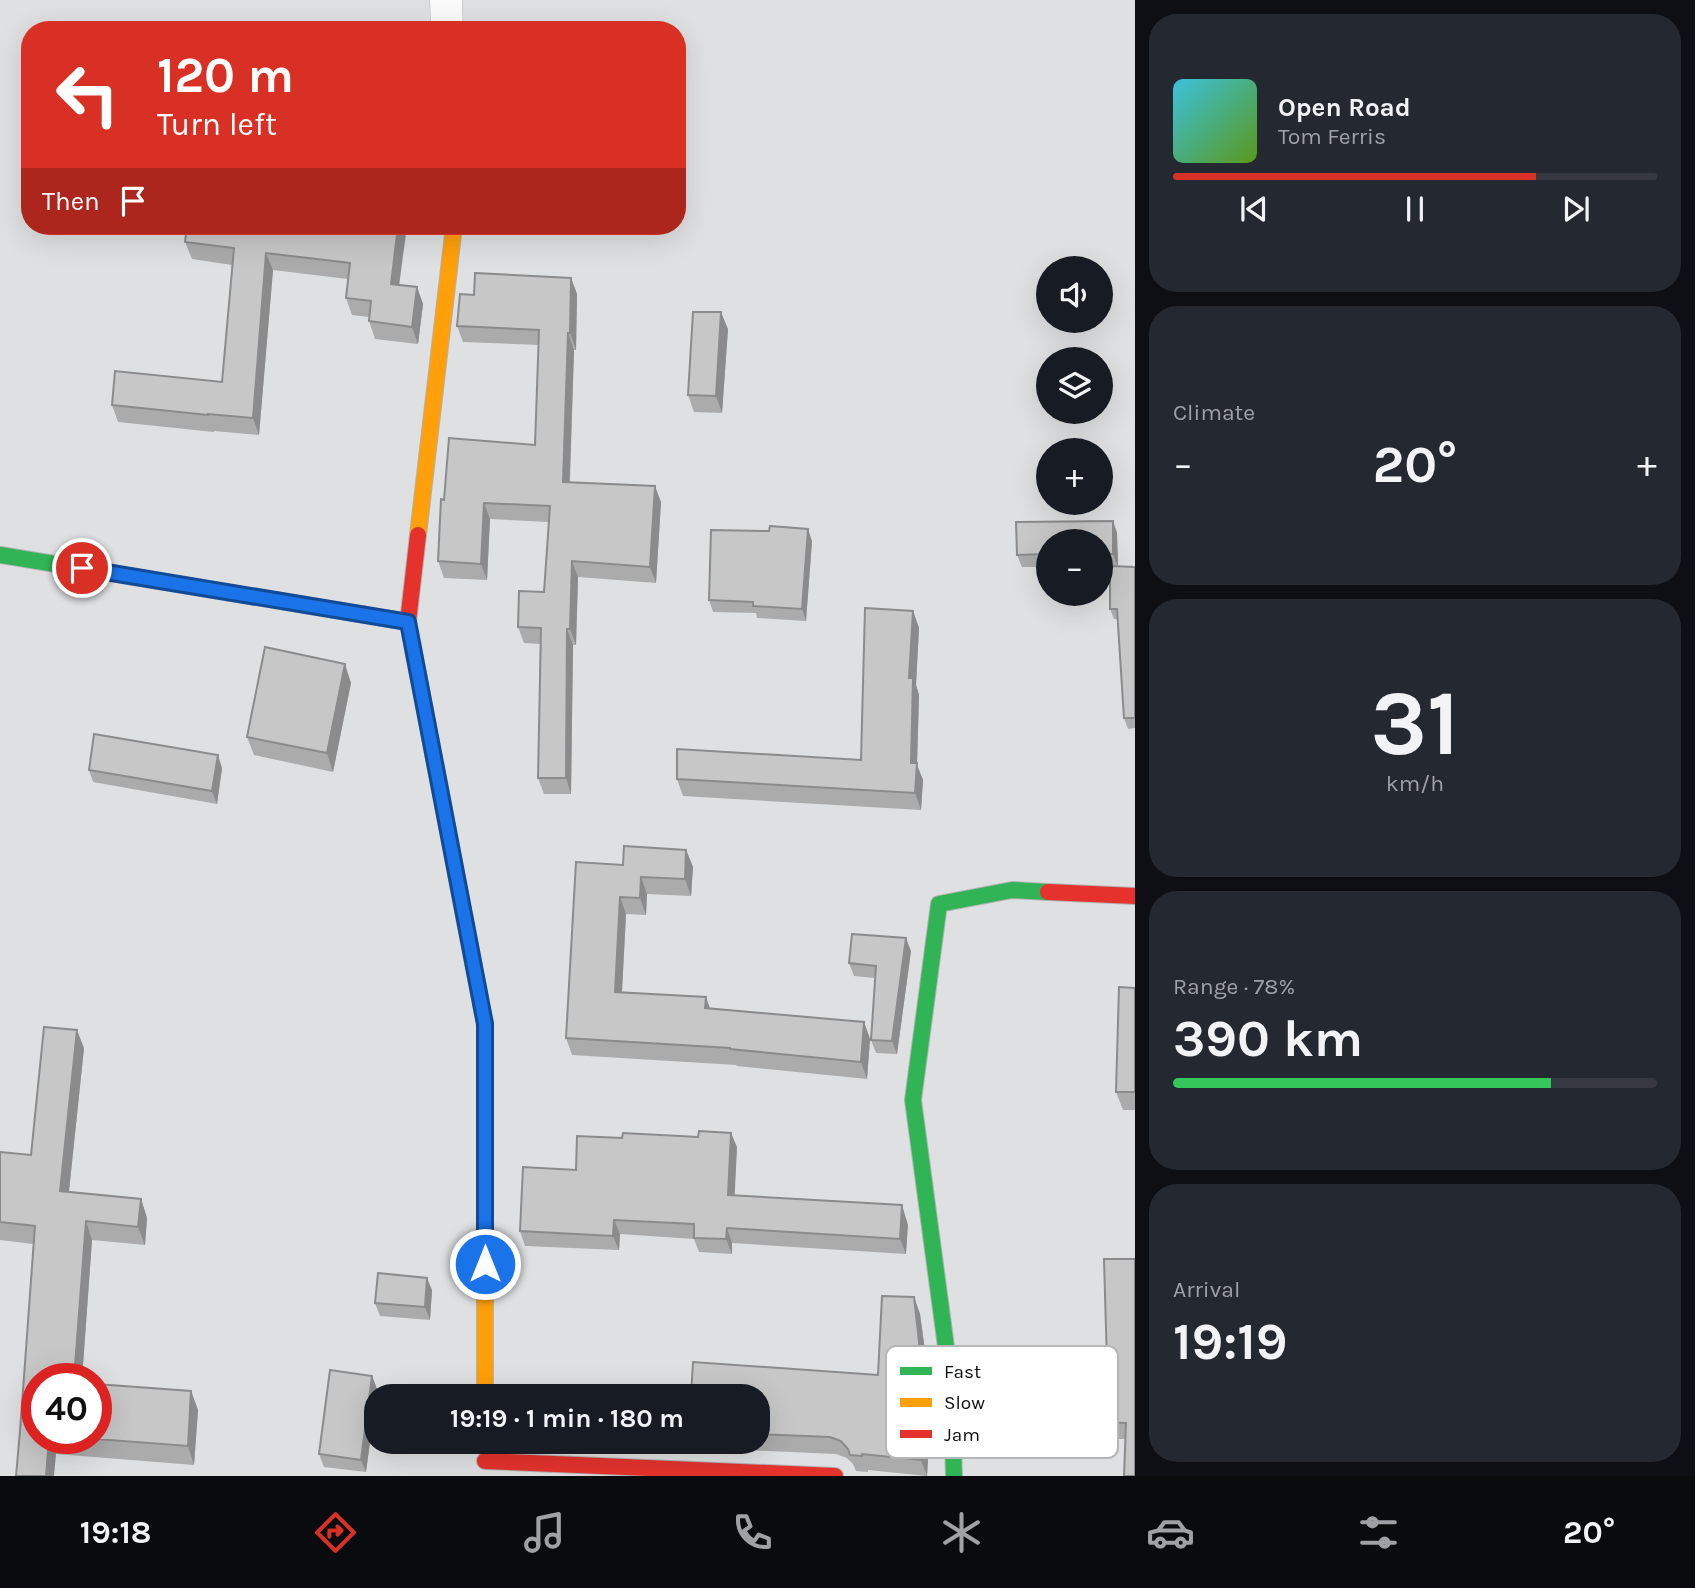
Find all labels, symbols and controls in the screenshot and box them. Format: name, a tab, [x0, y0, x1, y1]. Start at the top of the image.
text: 120 m	[157, 47, 294, 104]
icon: left	[42, 49, 133, 140]
text: Open Road	[1278, 92, 1411, 123]
text: Turn left	[157, 106, 277, 143]
text: Tom Ferris	[1278, 123, 1386, 150]
icon: arrive	[114, 182, 152, 220]
text: Then	[42, 186, 100, 217]
icon: previous	[1235, 190, 1273, 228]
icon: pause	[1396, 190, 1434, 228]
icon: next	[1557, 190, 1595, 228]
map controls	[1036, 256, 1113, 606]
button: sound	[1036, 256, 1113, 333]
button: layers	[1036, 347, 1113, 424]
text: Climate	[1173, 399, 1255, 426]
text: 20°	[1373, 434, 1457, 495]
button: +	[1036, 438, 1113, 515]
text: −	[1173, 442, 1193, 487]
text: +	[1637, 442, 1657, 487]
button: −	[1036, 529, 1113, 606]
pin	[52, 538, 112, 598]
icon: arrive	[63, 549, 101, 587]
text: 31	[1370, 671, 1460, 777]
text: km/h	[1386, 770, 1444, 797]
text: Range · 78%	[1173, 973, 1295, 1000]
text: 390 km	[1173, 1008, 1363, 1069]
position arrow	[448, 1227, 522, 1301]
text: Arrival	[1173, 1276, 1240, 1303]
text: 19:19	[1173, 1311, 1288, 1372]
legend	[886, 1346, 1118, 1458]
text: Fast	[944, 1361, 981, 1383]
speed limit sign: 40	[21, 1363, 112, 1454]
text: Slow	[944, 1392, 985, 1414]
text: 19:19 · 1 min · 180 m	[450, 1403, 684, 1434]
text: Jam	[944, 1424, 980, 1446]
icon: directions	[311, 1508, 360, 1557]
icon: music	[520, 1508, 569, 1557]
icon: phone	[728, 1508, 777, 1557]
icon: climate	[937, 1508, 986, 1557]
icon: car	[1146, 1508, 1195, 1557]
icon: filters	[1354, 1508, 1403, 1557]
text: 19:18	[80, 1514, 151, 1551]
text: 20°	[1563, 1514, 1615, 1551]

